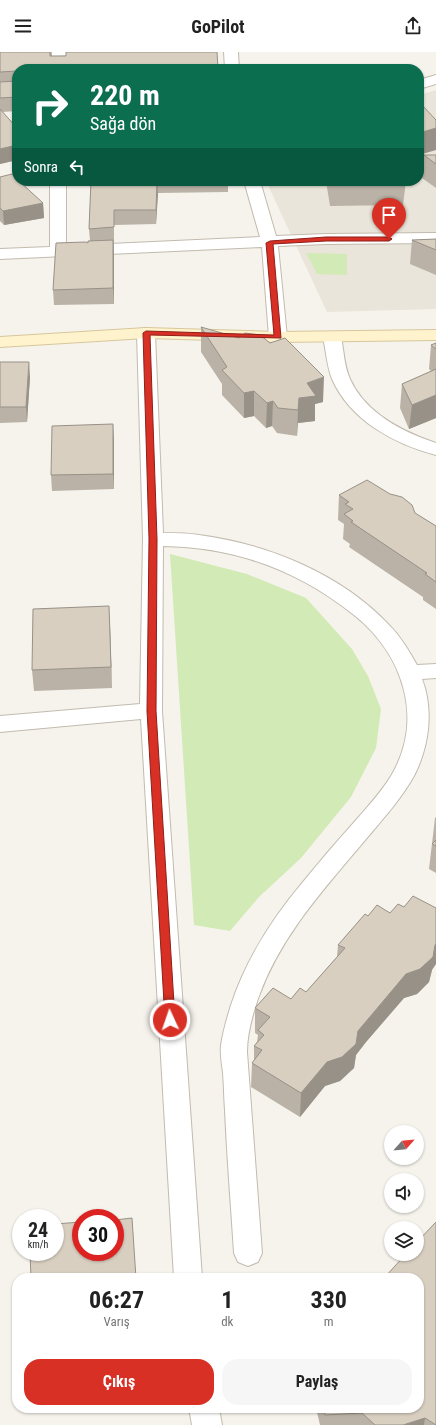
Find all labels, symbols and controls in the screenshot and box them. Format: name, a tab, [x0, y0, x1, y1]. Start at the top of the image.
icon: menu	[12, 15, 34, 37]
icon: share	[402, 15, 424, 37]
text: GoPilot	[191, 16, 245, 37]
text: 220 m	[90, 79, 160, 112]
icon: right	[24, 80, 76, 132]
text: Sağa dön	[90, 113, 156, 134]
icon: left	[66, 156, 88, 178]
text: Sonra	[24, 158, 58, 176]
pin	[372, 198, 406, 239]
icon: arrive	[378, 204, 400, 226]
position arrow	[149, 999, 191, 1041]
north arrow	[384, 1125, 424, 1165]
map controls	[384, 1125, 424, 1261]
button: sound	[384, 1173, 424, 1213]
speed limit sign: 30	[72, 1209, 124, 1261]
text: 24	[28, 1218, 48, 1242]
button: layers	[384, 1221, 424, 1261]
text: km/h	[28, 1239, 48, 1250]
text: 06:27	[89, 1286, 144, 1314]
text: 1	[221, 1286, 233, 1314]
text: 330	[311, 1286, 347, 1314]
text: Varış	[104, 1314, 130, 1329]
text: dk	[221, 1314, 233, 1329]
text: m	[324, 1314, 334, 1329]
button: Çıkış	[24, 1359, 214, 1405]
button: Paylaş	[222, 1359, 412, 1405]

